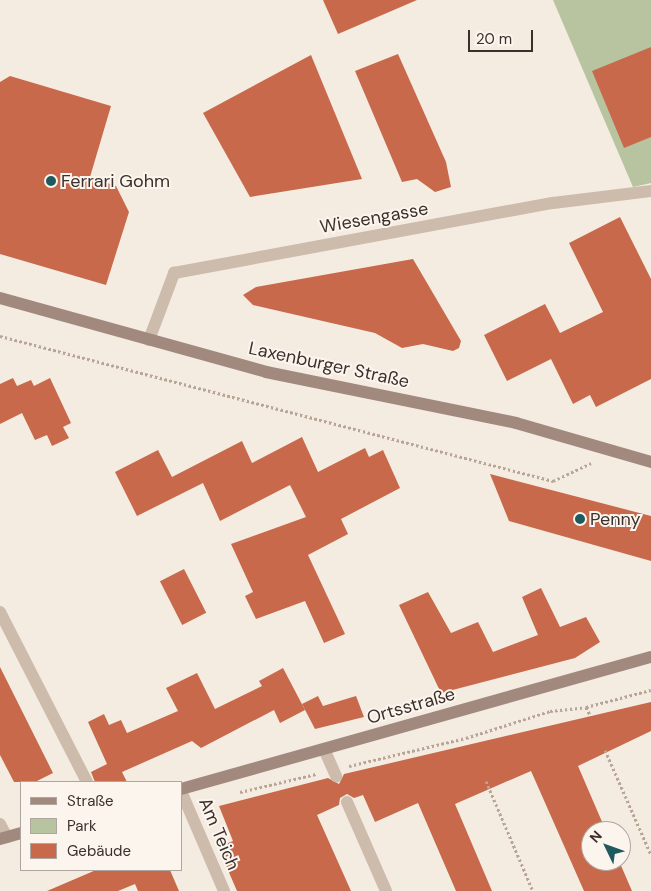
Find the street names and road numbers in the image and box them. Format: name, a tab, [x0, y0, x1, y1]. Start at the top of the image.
street label: Wiesengasse	[318, 198, 430, 238]
street label: Laxenburger Straße	[247, 337, 411, 393]
street label: Ortsstraße	[364, 683, 458, 729]
street label: Am Teich	[194, 795, 244, 873]

